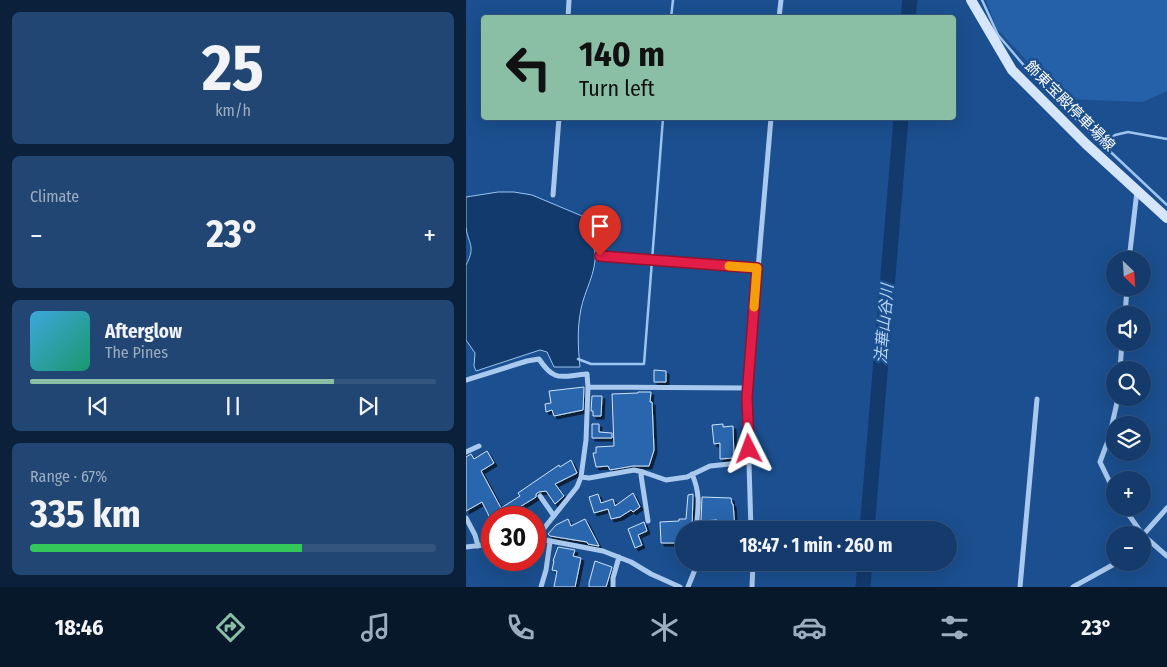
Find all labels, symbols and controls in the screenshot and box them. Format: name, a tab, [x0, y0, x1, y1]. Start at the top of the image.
text: 25	[202, 29, 264, 107]
text: 140 m	[579, 33, 665, 75]
icon: left	[496, 35, 561, 100]
street label: 飾東宝殿停車場線	[1021, 57, 1119, 155]
text: Turn left	[579, 75, 655, 102]
text: km/h	[215, 101, 251, 120]
text: Climate	[30, 187, 79, 206]
pin	[579, 205, 621, 256]
text: 23°	[206, 211, 260, 257]
icon: arrive	[586, 212, 614, 240]
text: −	[30, 219, 43, 252]
text: +	[423, 219, 436, 252]
north arrow	[1106, 251, 1151, 296]
map controls	[1106, 251, 1151, 571]
water label: 法華山谷川	[871, 281, 897, 365]
button: sound	[1106, 306, 1151, 351]
text: Afterglow	[105, 320, 182, 343]
text: The Pines	[105, 343, 168, 362]
button: search	[1106, 361, 1151, 406]
icon: previous	[84, 392, 112, 420]
icon: pause	[219, 392, 247, 420]
icon: next	[354, 392, 382, 420]
button: layers	[1106, 416, 1151, 461]
position arrow	[722, 422, 774, 474]
text: Range · 67%	[30, 467, 107, 486]
button: +	[1106, 471, 1151, 516]
text: 335 km	[30, 491, 141, 537]
speed limit sign: 30	[481, 506, 546, 571]
button: −	[1106, 526, 1151, 571]
text: 18:47 · 1 min · 260 m	[739, 534, 893, 557]
icon: directions	[213, 610, 248, 645]
icon: music	[358, 610, 393, 645]
icon: phone	[503, 610, 538, 645]
icon: climate	[647, 610, 682, 645]
icon: car	[792, 610, 827, 645]
icon: filters	[937, 610, 972, 645]
text: 18:46	[55, 614, 104, 641]
text: 23°	[1081, 614, 1112, 641]

